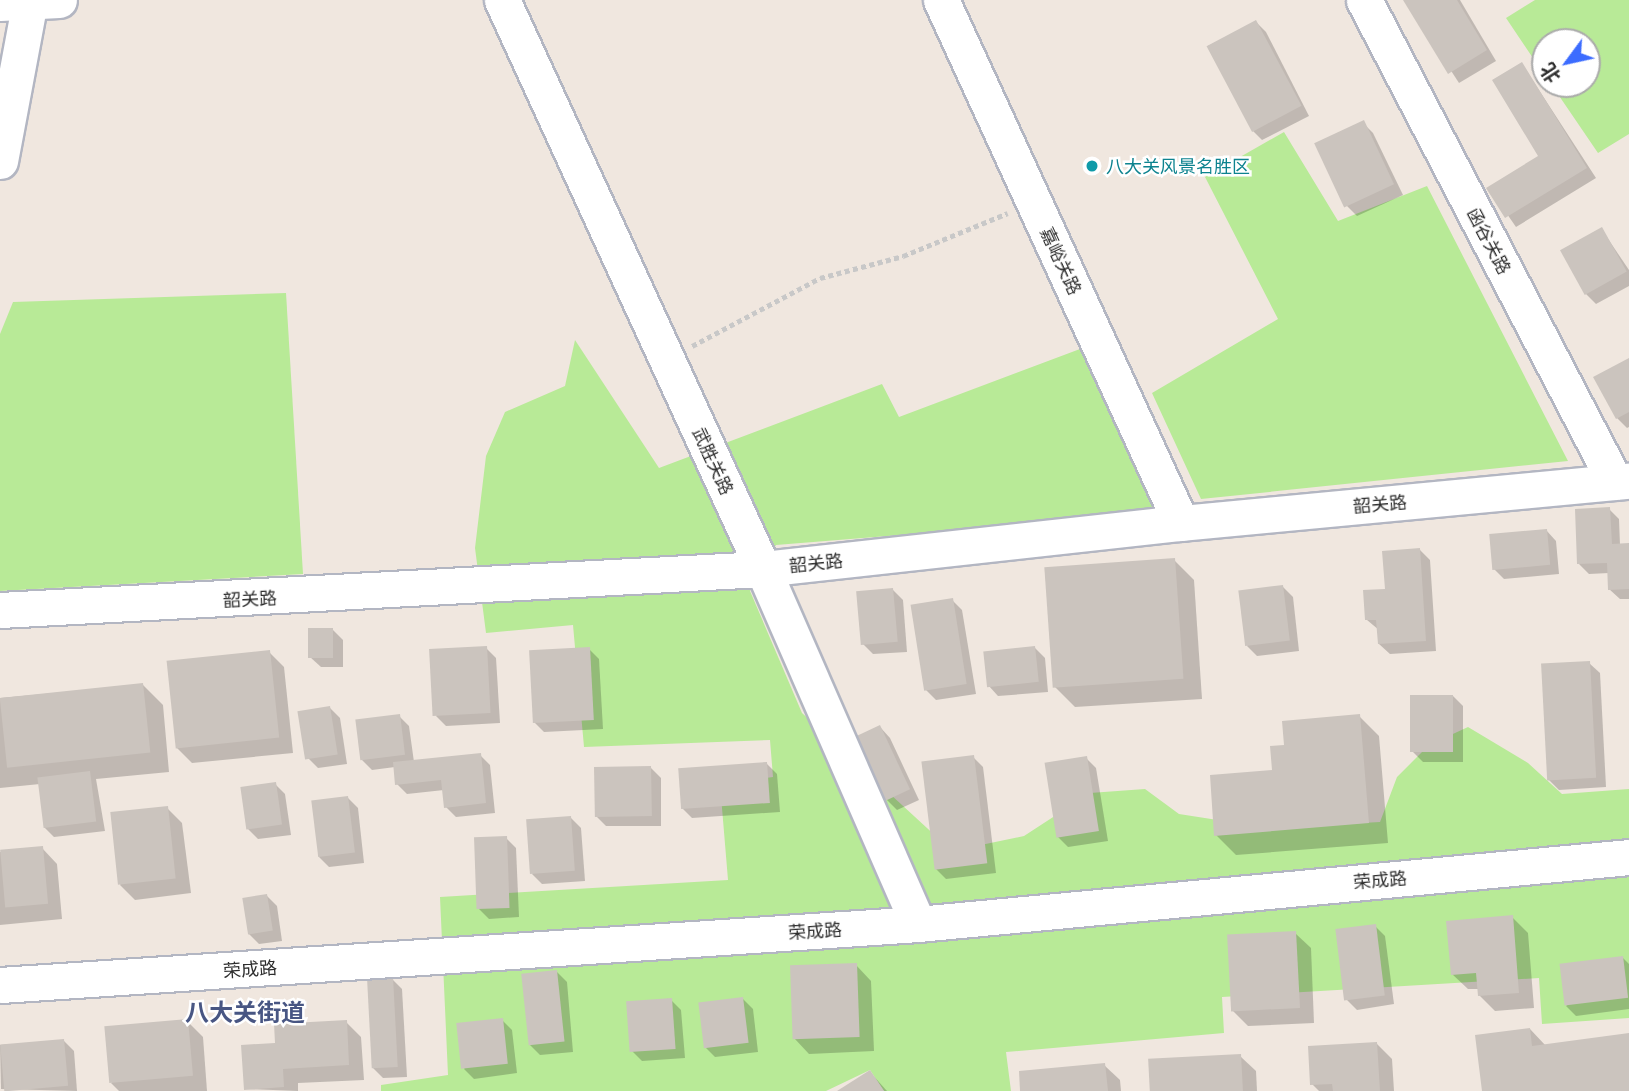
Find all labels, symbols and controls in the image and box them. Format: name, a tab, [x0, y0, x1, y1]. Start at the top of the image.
north arrow	[1531, 28, 1601, 98]
text: 北	[1534, 58, 1566, 88]
place label: 八大关风景名胜区	[1106, 155, 1250, 177]
marker: 八大关风景名胜区	[1084, 158, 1100, 174]
street label: 函谷关路	[1463, 204, 1515, 278]
street label: 嘉峪关路	[1036, 224, 1086, 298]
street label: 武胜关路	[688, 424, 738, 498]
street label: 韶关路	[1352, 491, 1408, 517]
street label: 韶关路	[788, 549, 844, 577]
street label: 韶关路	[222, 587, 278, 611]
street label: 荣成路	[1352, 867, 1408, 893]
street label: 荣成路	[787, 918, 843, 944]
street label: 荣成路	[222, 956, 278, 982]
district label: 八大关街道	[185, 998, 305, 1026]

